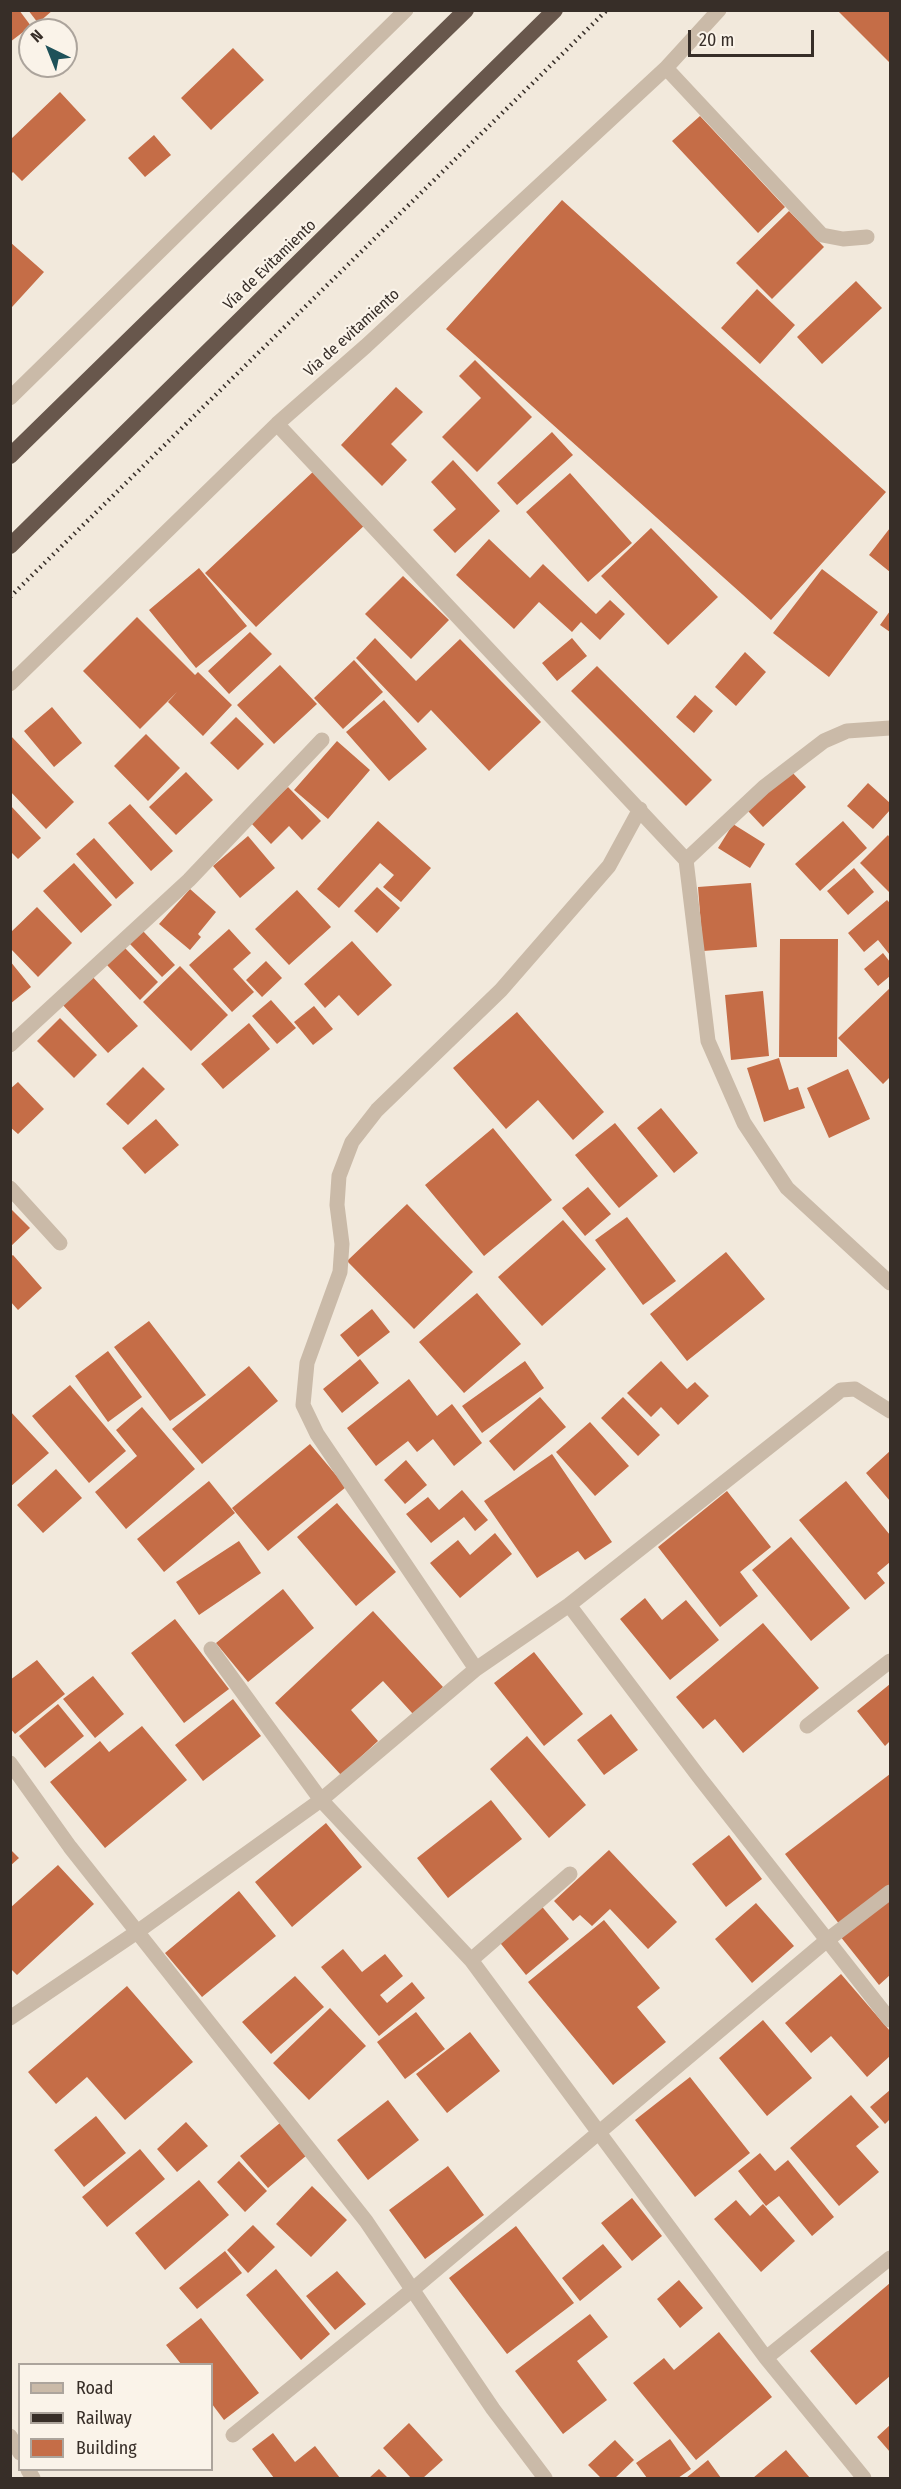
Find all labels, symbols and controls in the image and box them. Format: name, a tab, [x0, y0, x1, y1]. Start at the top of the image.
north arrow	[18, 18, 78, 78]
scale bar	[691, 18, 817, 56]
text: N	[27, 26, 47, 46]
text: 20 m	[699, 29, 734, 51]
street label: Vía de Evitamiento	[220, 216, 320, 314]
street label: Via de evitamiento	[300, 285, 404, 381]
legend	[18, 2363, 213, 2471]
text: Road	[76, 2377, 113, 2399]
text: Railway	[76, 2407, 132, 2429]
text: Building	[76, 2437, 137, 2459]

